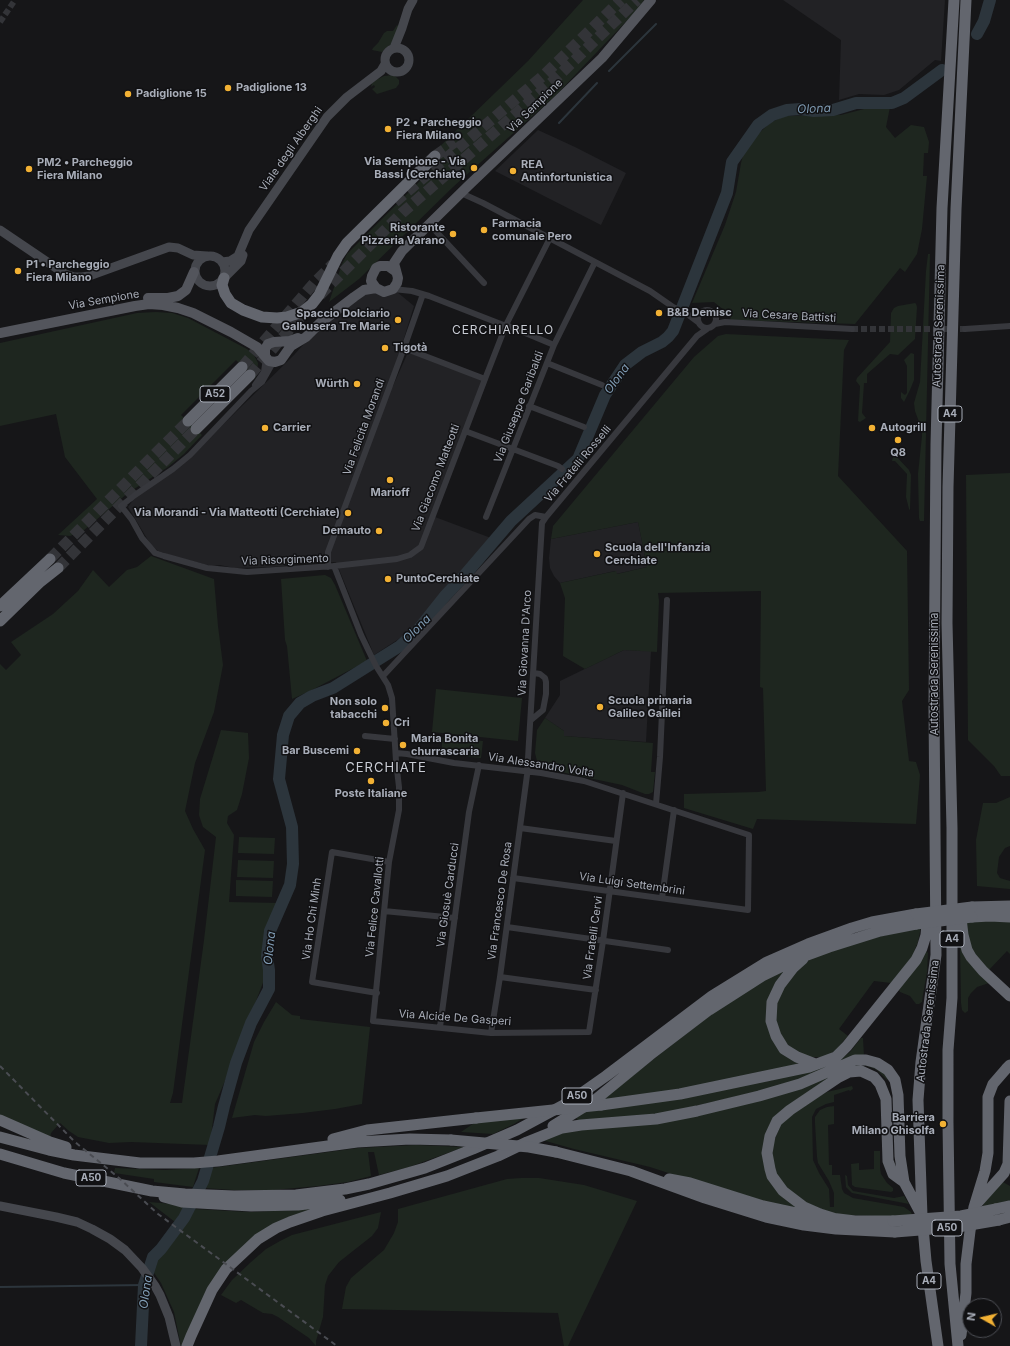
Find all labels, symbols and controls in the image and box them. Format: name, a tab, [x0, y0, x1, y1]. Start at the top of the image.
street label: Via Sempione	[505, 76, 565, 136]
place label: Padiglione 13	[236, 81, 307, 95]
marker: Padiglione 13	[223, 83, 233, 93]
place label: Padiglione 15	[136, 87, 207, 101]
marker: Padiglione 15	[123, 89, 133, 99]
water label: Olona	[797, 101, 831, 117]
street label: Viale degli Alberghi	[257, 104, 325, 194]
place label: P2 • Parcheggio Fiera Milano	[396, 116, 482, 142]
marker: P2 • Parcheggio Fiera Milano	[383, 124, 393, 134]
place label: Via Sempione - Via Bassi (Cerchiate)	[364, 155, 466, 181]
place label: PM2 • Parcheggio Fiera Milano	[37, 156, 133, 182]
place label: REA Antinfortunistica	[521, 158, 612, 184]
marker: Via Sempione - Via Bassi (Cerchiate)	[469, 163, 479, 173]
marker: PM2 • Parcheggio Fiera Milano	[24, 164, 34, 174]
marker: REA Antinfortunistica	[508, 166, 518, 176]
place label: Farmacia comunale Pero	[492, 217, 572, 243]
place label: Ristorante Pizzeria Varano	[361, 221, 445, 247]
marker: Farmacia comunale Pero	[479, 225, 489, 235]
marker: Ristorante Pizzeria Varano	[448, 229, 458, 239]
place label: P1 • Parcheggio Fiera Milano	[26, 258, 109, 284]
street label: Autostrada Serenissima	[930, 264, 948, 388]
marker: P1 • Parcheggio Fiera Milano	[13, 266, 23, 276]
street label: Via Sempione	[68, 287, 140, 313]
place label: B&B Demisc	[667, 306, 732, 320]
place label: Spaccio Dolciario Galbusera Tre Marie	[282, 307, 390, 333]
street label: Via Cesare Battisti	[741, 307, 837, 325]
marker: B&B Demisc	[654, 308, 664, 318]
marker: Spaccio Dolciario Galbusera Tre Marie	[393, 315, 403, 325]
district label: CERCHIARELLO	[452, 323, 554, 337]
place label: Tigotà	[393, 341, 427, 355]
marker: Tigotà	[380, 343, 390, 353]
street label: Via Giuseppe Garibaldi	[492, 349, 546, 465]
water label: Olona	[601, 361, 633, 397]
place label: Würth	[315, 377, 349, 391]
street label: Via Felicita Morandi	[340, 377, 388, 477]
marker: Würth	[352, 379, 362, 389]
road number: A52	[200, 386, 230, 402]
road number: A4	[938, 406, 962, 422]
place label: Carrier	[273, 421, 311, 435]
place label: Autogrill	[880, 421, 926, 435]
street label: Via Giacomo Matteotti	[409, 422, 463, 534]
marker: Carrier	[260, 423, 270, 433]
street label: Via Fratelli Rosselli	[542, 423, 614, 505]
marker: Autogrill	[867, 423, 877, 433]
marker: Q8	[893, 435, 903, 445]
place label: Q8	[890, 446, 906, 460]
marker: Marioff	[385, 475, 395, 485]
place label: Marioff	[370, 486, 410, 500]
place label: Via Morandi - Via Matteotti (Cerchiate)	[134, 506, 340, 520]
marker: Via Morandi - Via Matteotti (Cerchiate)	[343, 508, 353, 518]
place label: Demauto	[323, 524, 371, 538]
marker: Demauto	[374, 526, 384, 536]
place label: Scuola dell'Infanzia Cerchiate	[605, 541, 710, 567]
marker: Scuola dell'Infanzia Cerchiate	[592, 549, 602, 559]
street label: Via Risorgimento	[241, 552, 329, 568]
place label: PuntoCerchiate	[396, 572, 480, 586]
marker: PuntoCerchiate	[383, 574, 393, 584]
street label: Via Giovanna D'Arco	[516, 590, 534, 696]
water label: Olona	[400, 612, 434, 646]
street label: Autostrada Serenissima	[928, 612, 942, 736]
place label: Scuola primaria Galileo Galilei	[608, 694, 692, 720]
place label: Non solo tabacchi	[330, 695, 377, 721]
marker: Scuola primaria Galileo Galilei	[595, 702, 605, 712]
marker: Non solo tabacchi	[380, 703, 390, 713]
place label: Cri	[394, 716, 410, 730]
marker: Cri	[381, 718, 391, 728]
place label: Maria Bonita churrascaria	[411, 732, 479, 758]
marker: Maria Bonita churrascaria	[398, 740, 408, 750]
place label: Bar Buscemi	[282, 744, 349, 758]
marker: Bar Buscemi	[352, 746, 362, 756]
street label: Via Alessandro Volta	[487, 750, 595, 780]
district label: CERCHIATE	[345, 760, 427, 776]
marker: Poste Italiane	[366, 776, 376, 786]
place label: Poste Italiane	[335, 787, 407, 801]
street label: Via Francesco De Rosa	[485, 841, 515, 961]
street label: Via Giosuè Carducci	[434, 842, 462, 948]
street label: Via Felice Cavallotti	[363, 856, 387, 958]
street label: Via Luigi Settembrini	[578, 870, 686, 898]
street label: Via Ho Chi Minh	[300, 877, 324, 961]
street label: Via Fratelli Cervi	[581, 895, 605, 981]
water label: Olona	[261, 930, 279, 966]
road number: A4	[940, 931, 964, 947]
street label: Autostrada Serenissima	[914, 959, 942, 1083]
street label: Via Alcide De Gasperi	[398, 1007, 512, 1029]
road number: A50	[562, 1088, 592, 1104]
place label: Barriera Milano Ghisolfa	[852, 1111, 935, 1137]
marker: Barriera Milano Ghisolfa	[938, 1119, 948, 1129]
road number: A50	[76, 1170, 106, 1186]
road number: A50	[932, 1220, 962, 1236]
road number: A4	[917, 1273, 941, 1289]
water label: Olona	[137, 1274, 155, 1310]
north arrow	[962, 1298, 1002, 1338]
text: N	[964, 1311, 979, 1322]

